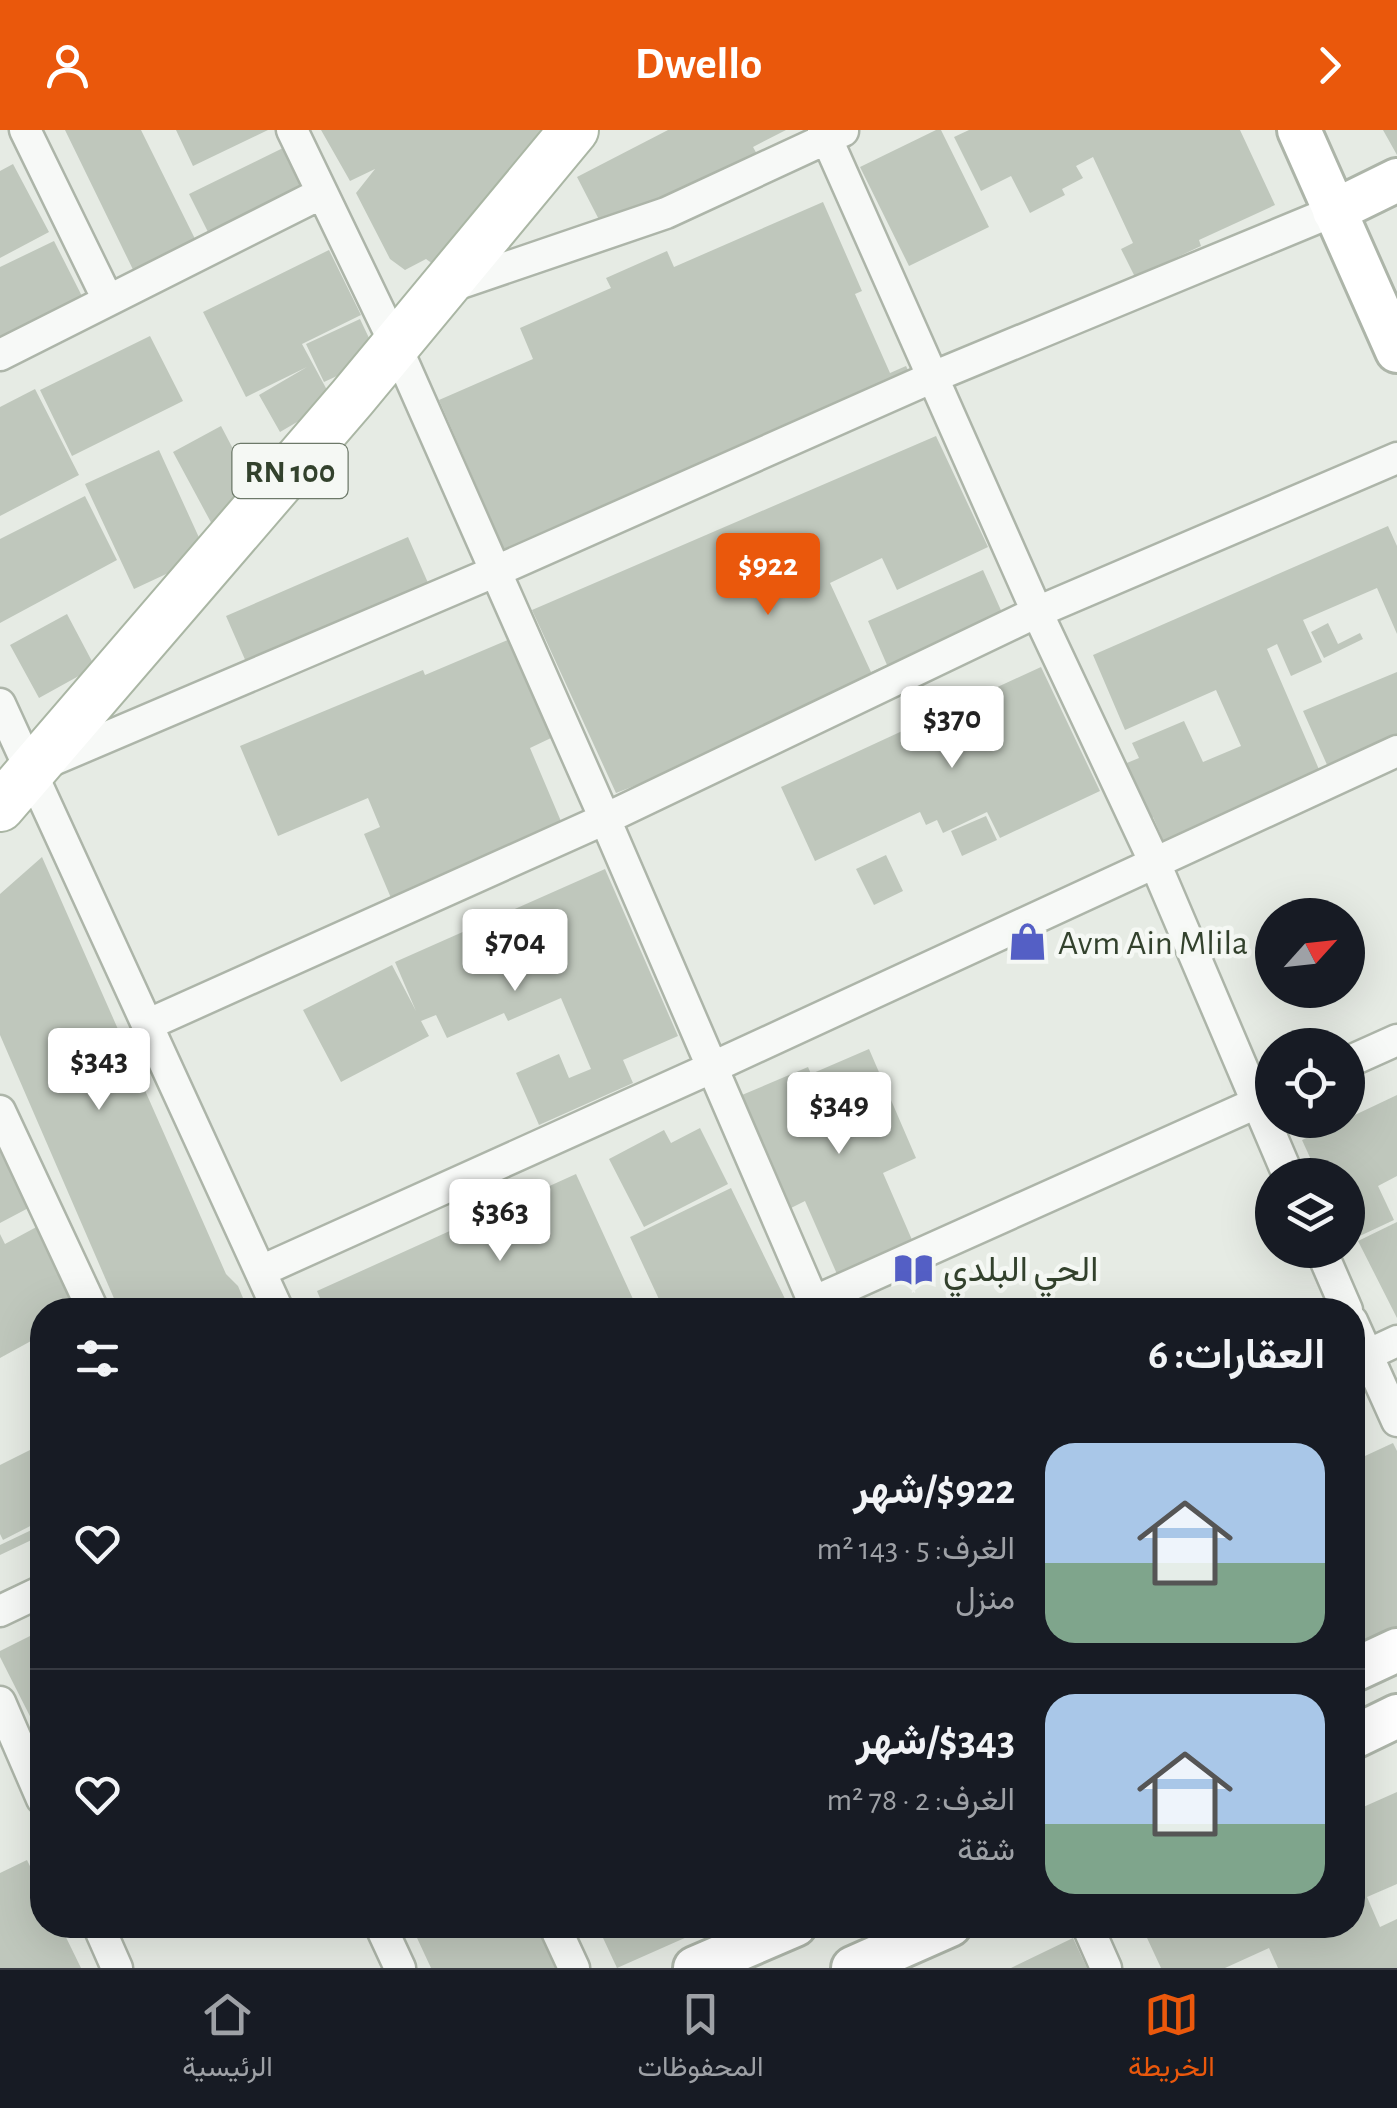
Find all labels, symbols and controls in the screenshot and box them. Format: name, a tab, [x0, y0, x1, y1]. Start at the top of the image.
icon: person	[40, 38, 95, 93]
icon: forward	[1302, 38, 1357, 93]
text: Dwello	[635, 42, 762, 87]
road number: RN 100	[232, 444, 348, 498]
pin: $922	[709, 533, 827, 618]
text: $922	[738, 549, 798, 581]
pin: $370	[893, 686, 1011, 771]
text: $370	[923, 702, 981, 734]
north arrow	[1255, 898, 1365, 1008]
map controls	[1255, 898, 1365, 1268]
pin: $704	[456, 909, 574, 994]
shop icon: Avm Ain Mlila	[1007, 921, 1049, 963]
text: $704	[485, 925, 546, 957]
place label: Avm Ain Mlila	[1058, 926, 1248, 961]
pin: $343	[40, 1028, 158, 1113]
button: locate	[1255, 1028, 1365, 1138]
text: $343	[70, 1044, 128, 1076]
pin: $349	[780, 1072, 898, 1157]
text: $349	[809, 1088, 869, 1120]
button: layers	[1255, 1158, 1365, 1268]
pin: $363	[441, 1179, 559, 1264]
text: $363	[471, 1195, 529, 1227]
library icon: الحي البلدي	[892, 1248, 934, 1290]
place label: الحي البلدي	[943, 1253, 1098, 1298]
icon: filters	[70, 1331, 125, 1386]
text: العقارات: 6	[1148, 1334, 1325, 1376]
text: $922/شهر	[853, 1469, 1015, 1511]
icon: home	[1125, 1483, 1245, 1603]
icon: heart	[70, 1516, 125, 1571]
text: الغرف: 5 · 143 m²	[817, 1533, 1015, 1565]
text: منزل	[955, 1583, 1015, 1615]
text: $343/شهر	[856, 1720, 1015, 1762]
icon: home	[1125, 1734, 1245, 1854]
icon: heart	[70, 1767, 125, 1822]
text: الغرف: 2 · 78 m²	[827, 1784, 1015, 1816]
text: شقة	[957, 1834, 1015, 1866]
tab: الرئيسية	[182, 1987, 273, 2091]
tab: المحفوظات	[637, 1987, 764, 2091]
tab: الخريطة	[1128, 1987, 1215, 2091]

